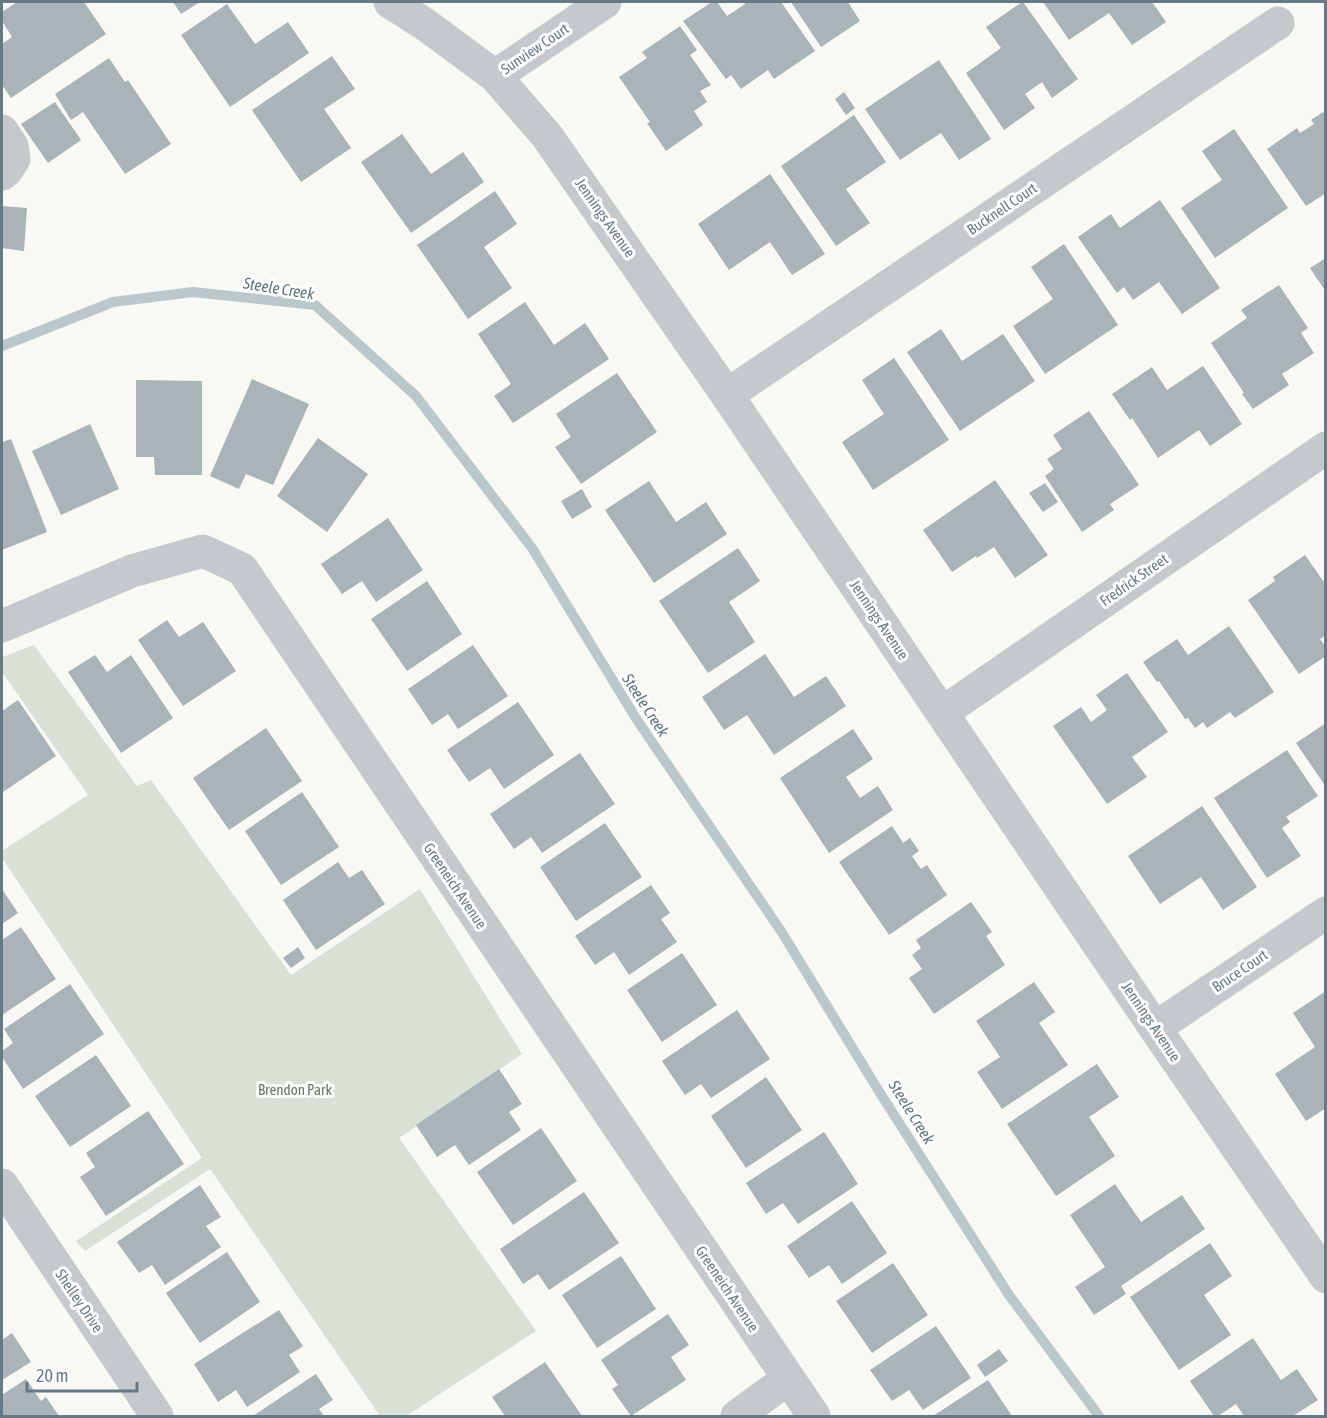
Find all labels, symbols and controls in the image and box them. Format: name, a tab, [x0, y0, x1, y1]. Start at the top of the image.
street label: Sunview Court	[498, 20, 572, 77]
street label: Jennings Avenue	[572, 175, 639, 261]
street label: Bucknell Court	[964, 179, 1040, 238]
water label: Steele Creek	[241, 273, 317, 303]
street label: Fredrick Street	[1096, 550, 1171, 609]
street label: Jennings Avenue	[847, 577, 912, 663]
water label: Steele Creek	[618, 669, 674, 741]
street label: Greeneich Avenue	[420, 840, 490, 932]
street label: Bruce Court	[1209, 946, 1271, 995]
street label: Jennings Avenue	[1119, 979, 1184, 1065]
water label: Steele Creek	[885, 1076, 939, 1148]
park label: Brendon Park	[258, 1081, 332, 1098]
street label: Greeneich Avenue	[692, 1243, 762, 1335]
street label: Shelley Drive	[52, 1266, 107, 1336]
scale bar	[27, 1355, 136, 1393]
text: 20 m	[36, 1365, 68, 1386]

